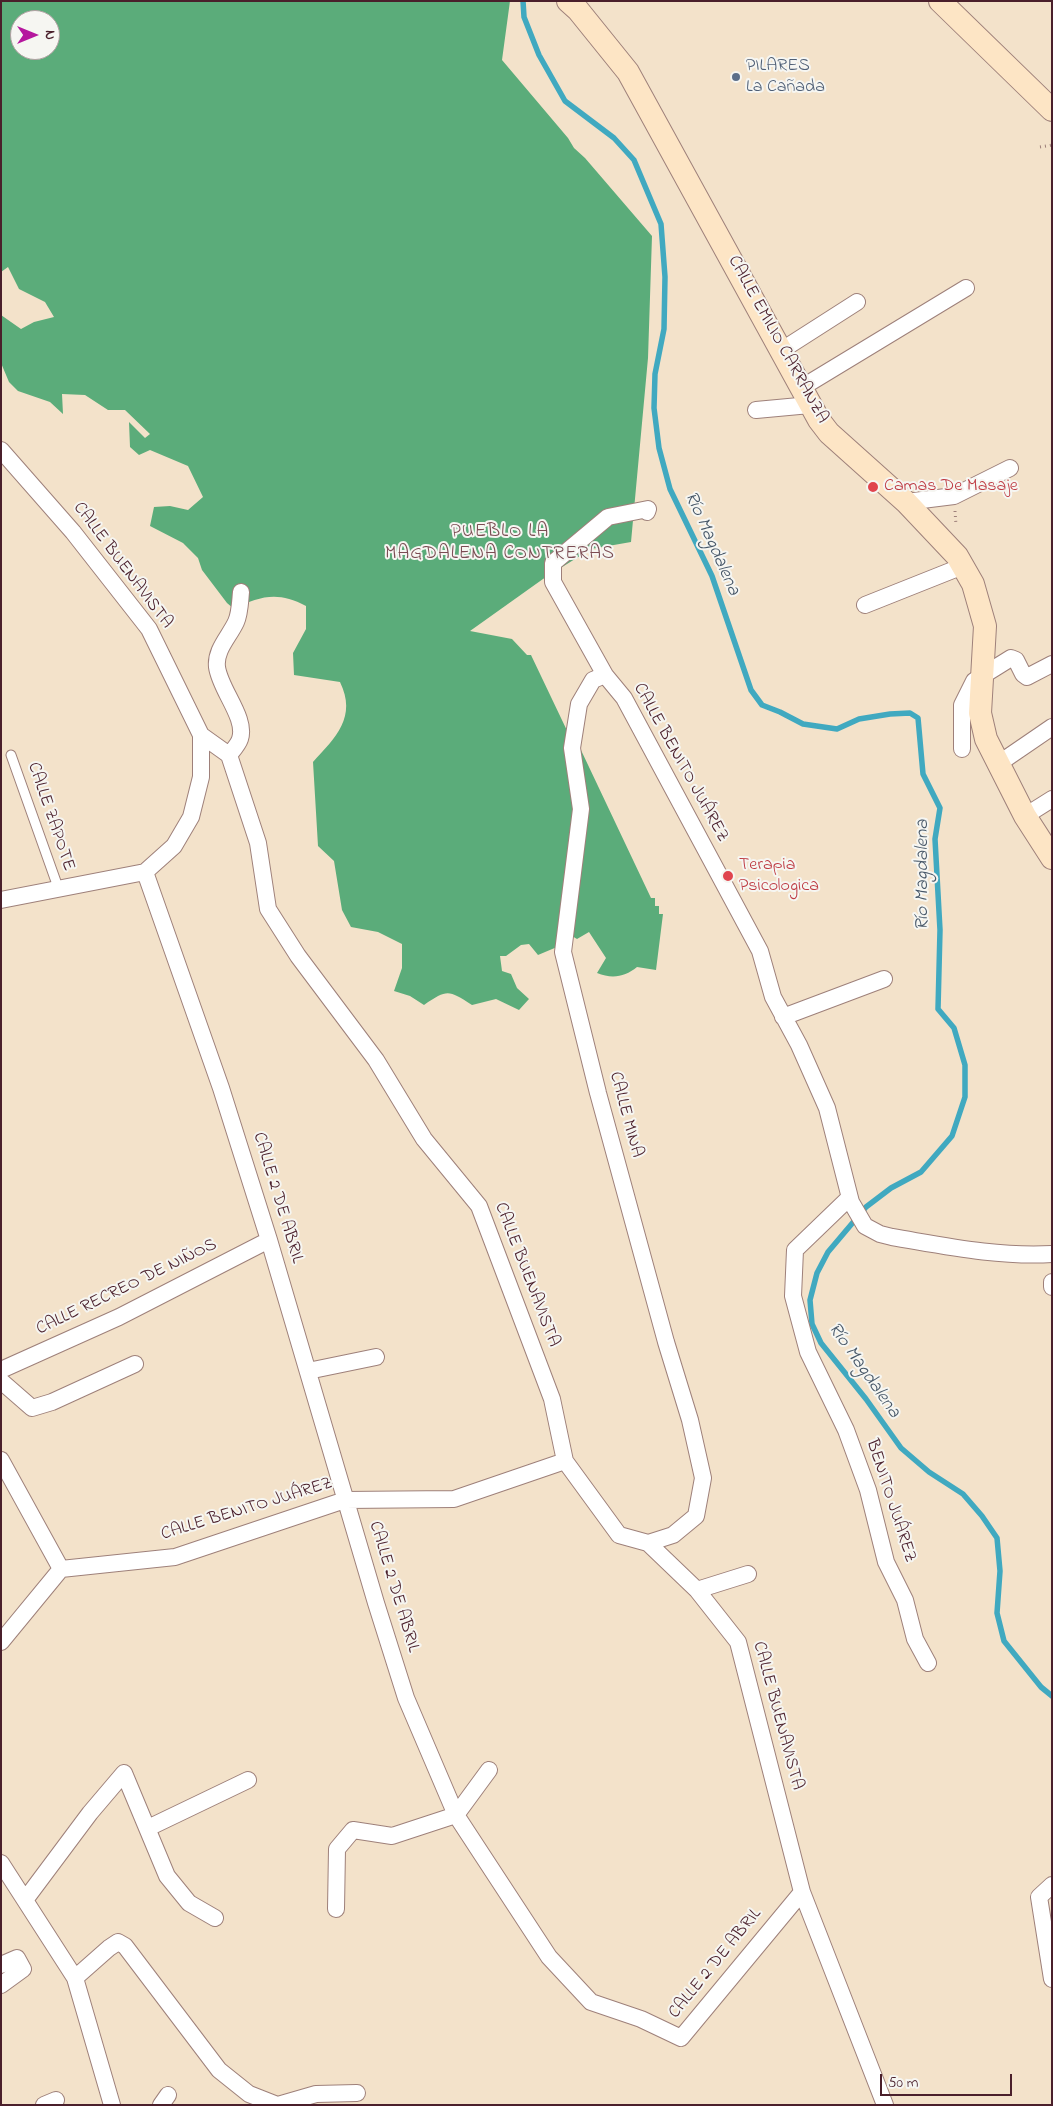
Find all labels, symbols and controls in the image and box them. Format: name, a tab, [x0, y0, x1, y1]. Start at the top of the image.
north arrow	[10, 10, 60, 60]
text: N	[39, 30, 60, 40]
place label: PILARES La Cañada	[746, 56, 825, 98]
marker: PILARES La Cañada	[730, 71, 742, 83]
street label: CALLE EMILIO CARRANZA	[722, 252, 832, 428]
place label: Camas De Masaje	[884, 476, 1018, 498]
marker: Camas De Masaje	[866, 480, 880, 494]
water label: Río Magdalena	[678, 489, 744, 599]
street label: CALLE BUENAVISTA	[67, 498, 177, 634]
district label: PUEBLO LA MAGDALENA CONTRERAS	[383, 522, 617, 566]
street label: CALLE BENITO JUÁREZ	[627, 680, 733, 846]
street label: CALLE ZAPOTE	[21, 760, 79, 874]
water label: Río Magdalena	[913, 819, 935, 931]
place label: Terapia Psicologica	[739, 855, 819, 898]
marker: Terapia Psicologica	[721, 869, 735, 883]
street label: CALLE MINA	[603, 1070, 647, 1160]
street label: CALLE 2 DE ABRIL	[247, 1130, 307, 1266]
street label: CALLE BUENAVISTA	[489, 1200, 563, 1350]
street label: CALLE RECREO DE NIÑOS	[33, 1235, 221, 1341]
water label: Río Magdalena	[822, 1319, 904, 1423]
street label: BENITO JUÁREZ	[860, 1437, 920, 1565]
street label: CALLE BENITO JUÁREZ	[159, 1474, 335, 1546]
street label: CALLE 2 DE ABRIL	[363, 1519, 423, 1655]
street label: CALLE BUENAVISTA	[747, 1639, 807, 1793]
street label: CALLE 2 DE ABRIL	[665, 1904, 767, 2024]
scale bar	[883, 2064, 1016, 2096]
text: 50 m	[888, 2072, 918, 2094]

